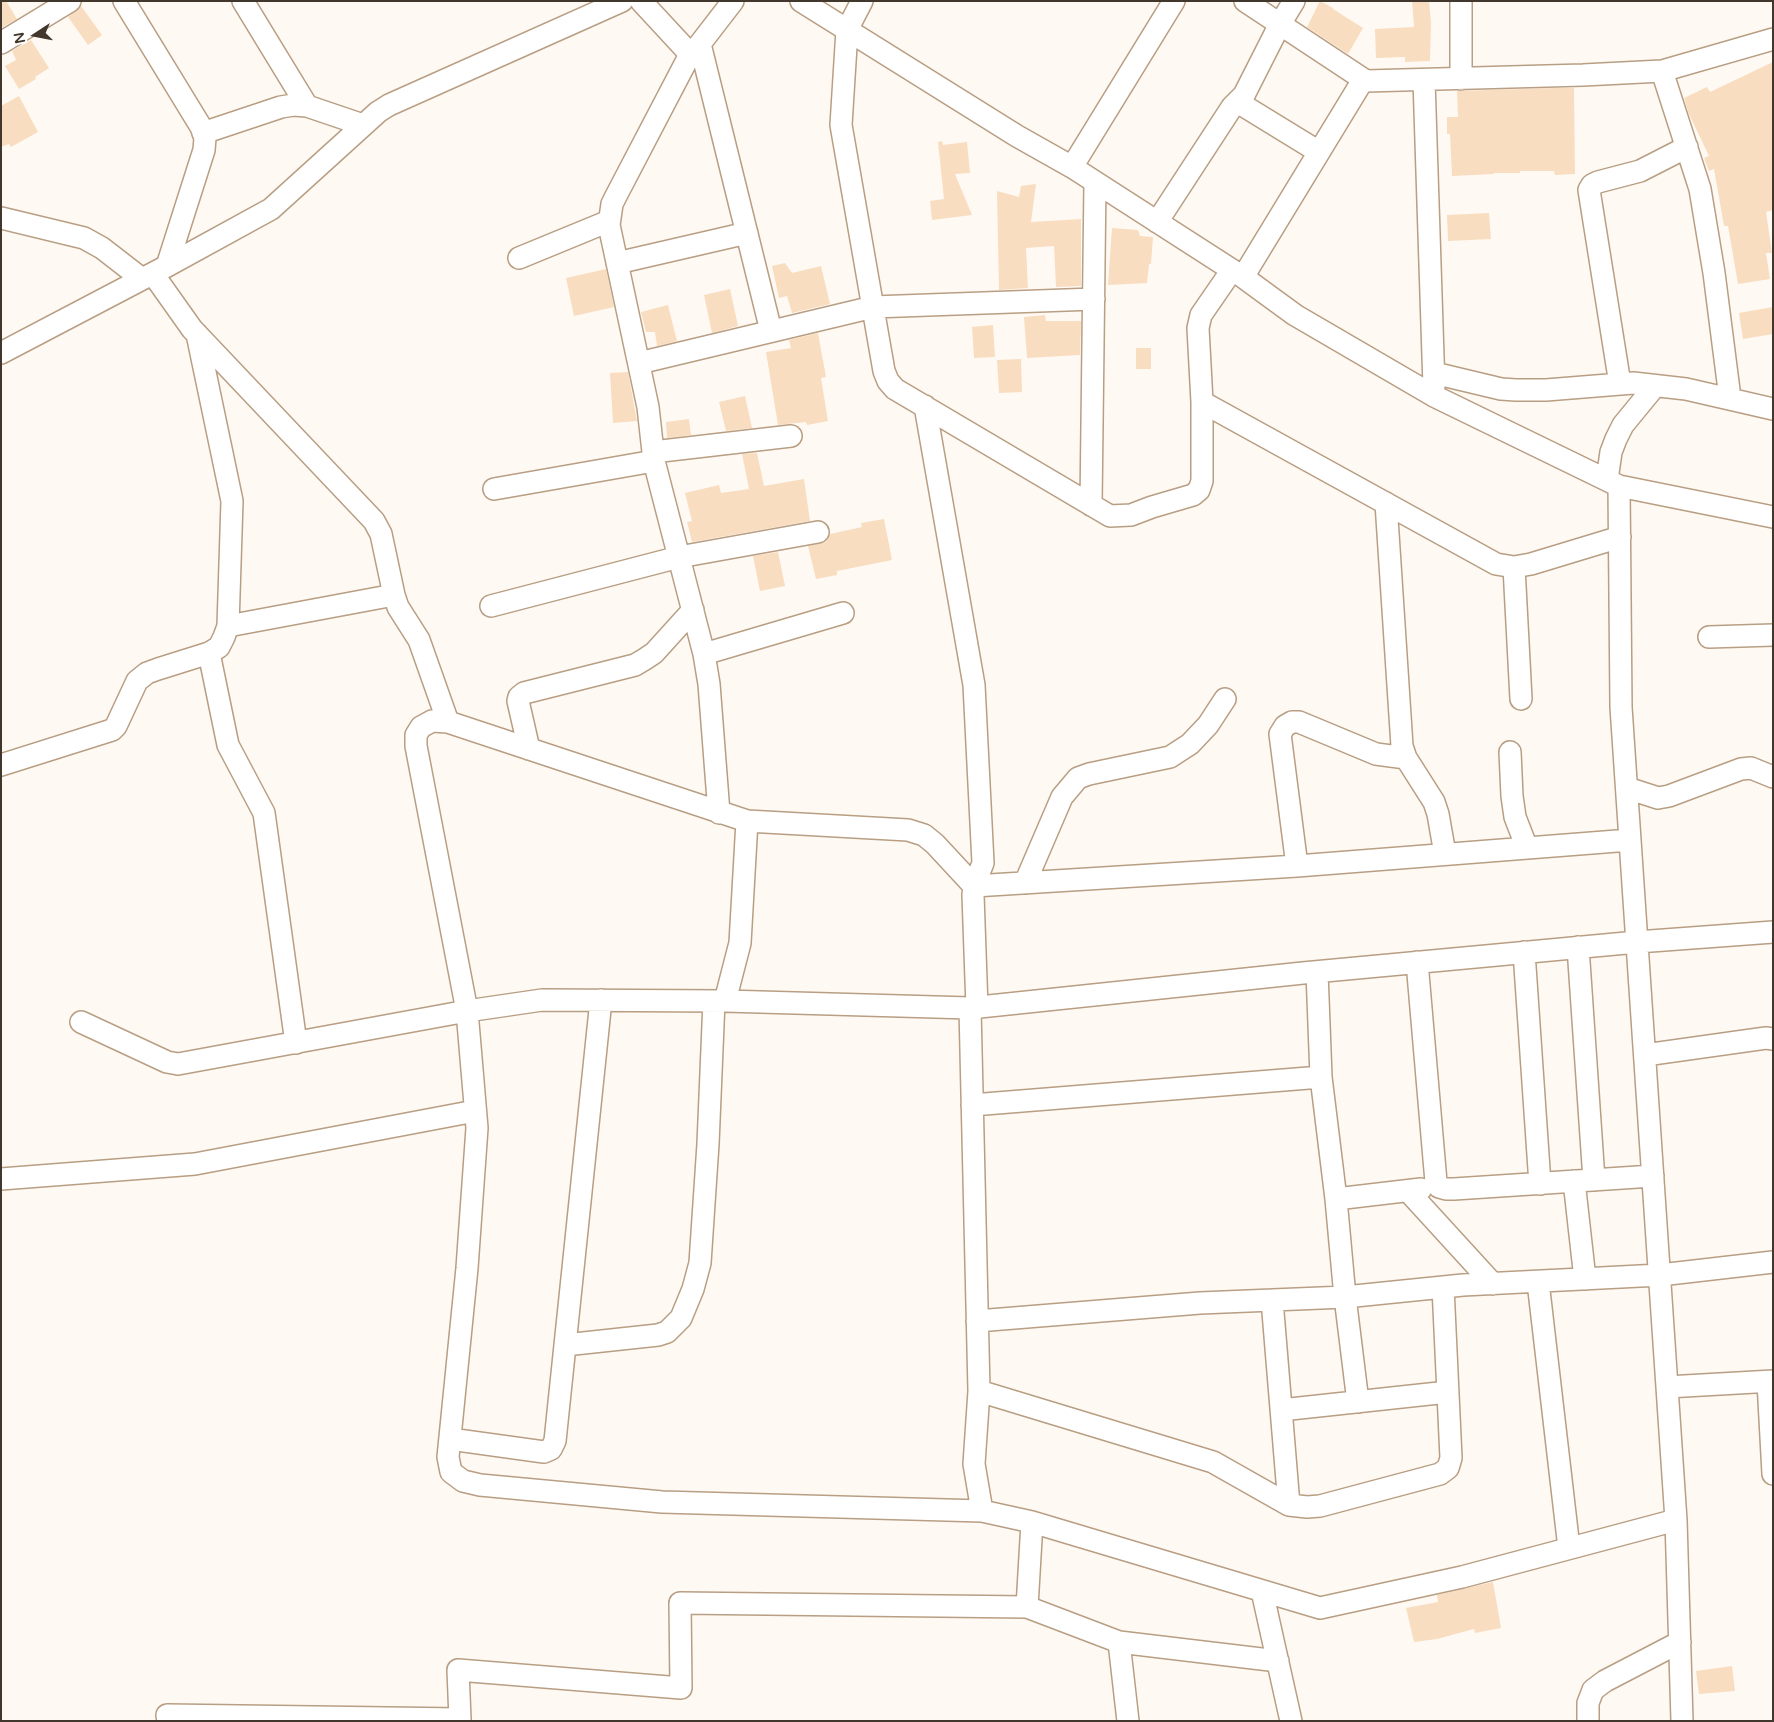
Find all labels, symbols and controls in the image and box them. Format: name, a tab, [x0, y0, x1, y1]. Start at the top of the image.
north arrow	[10, 10, 60, 60]
text: N	[10, 31, 29, 45]

